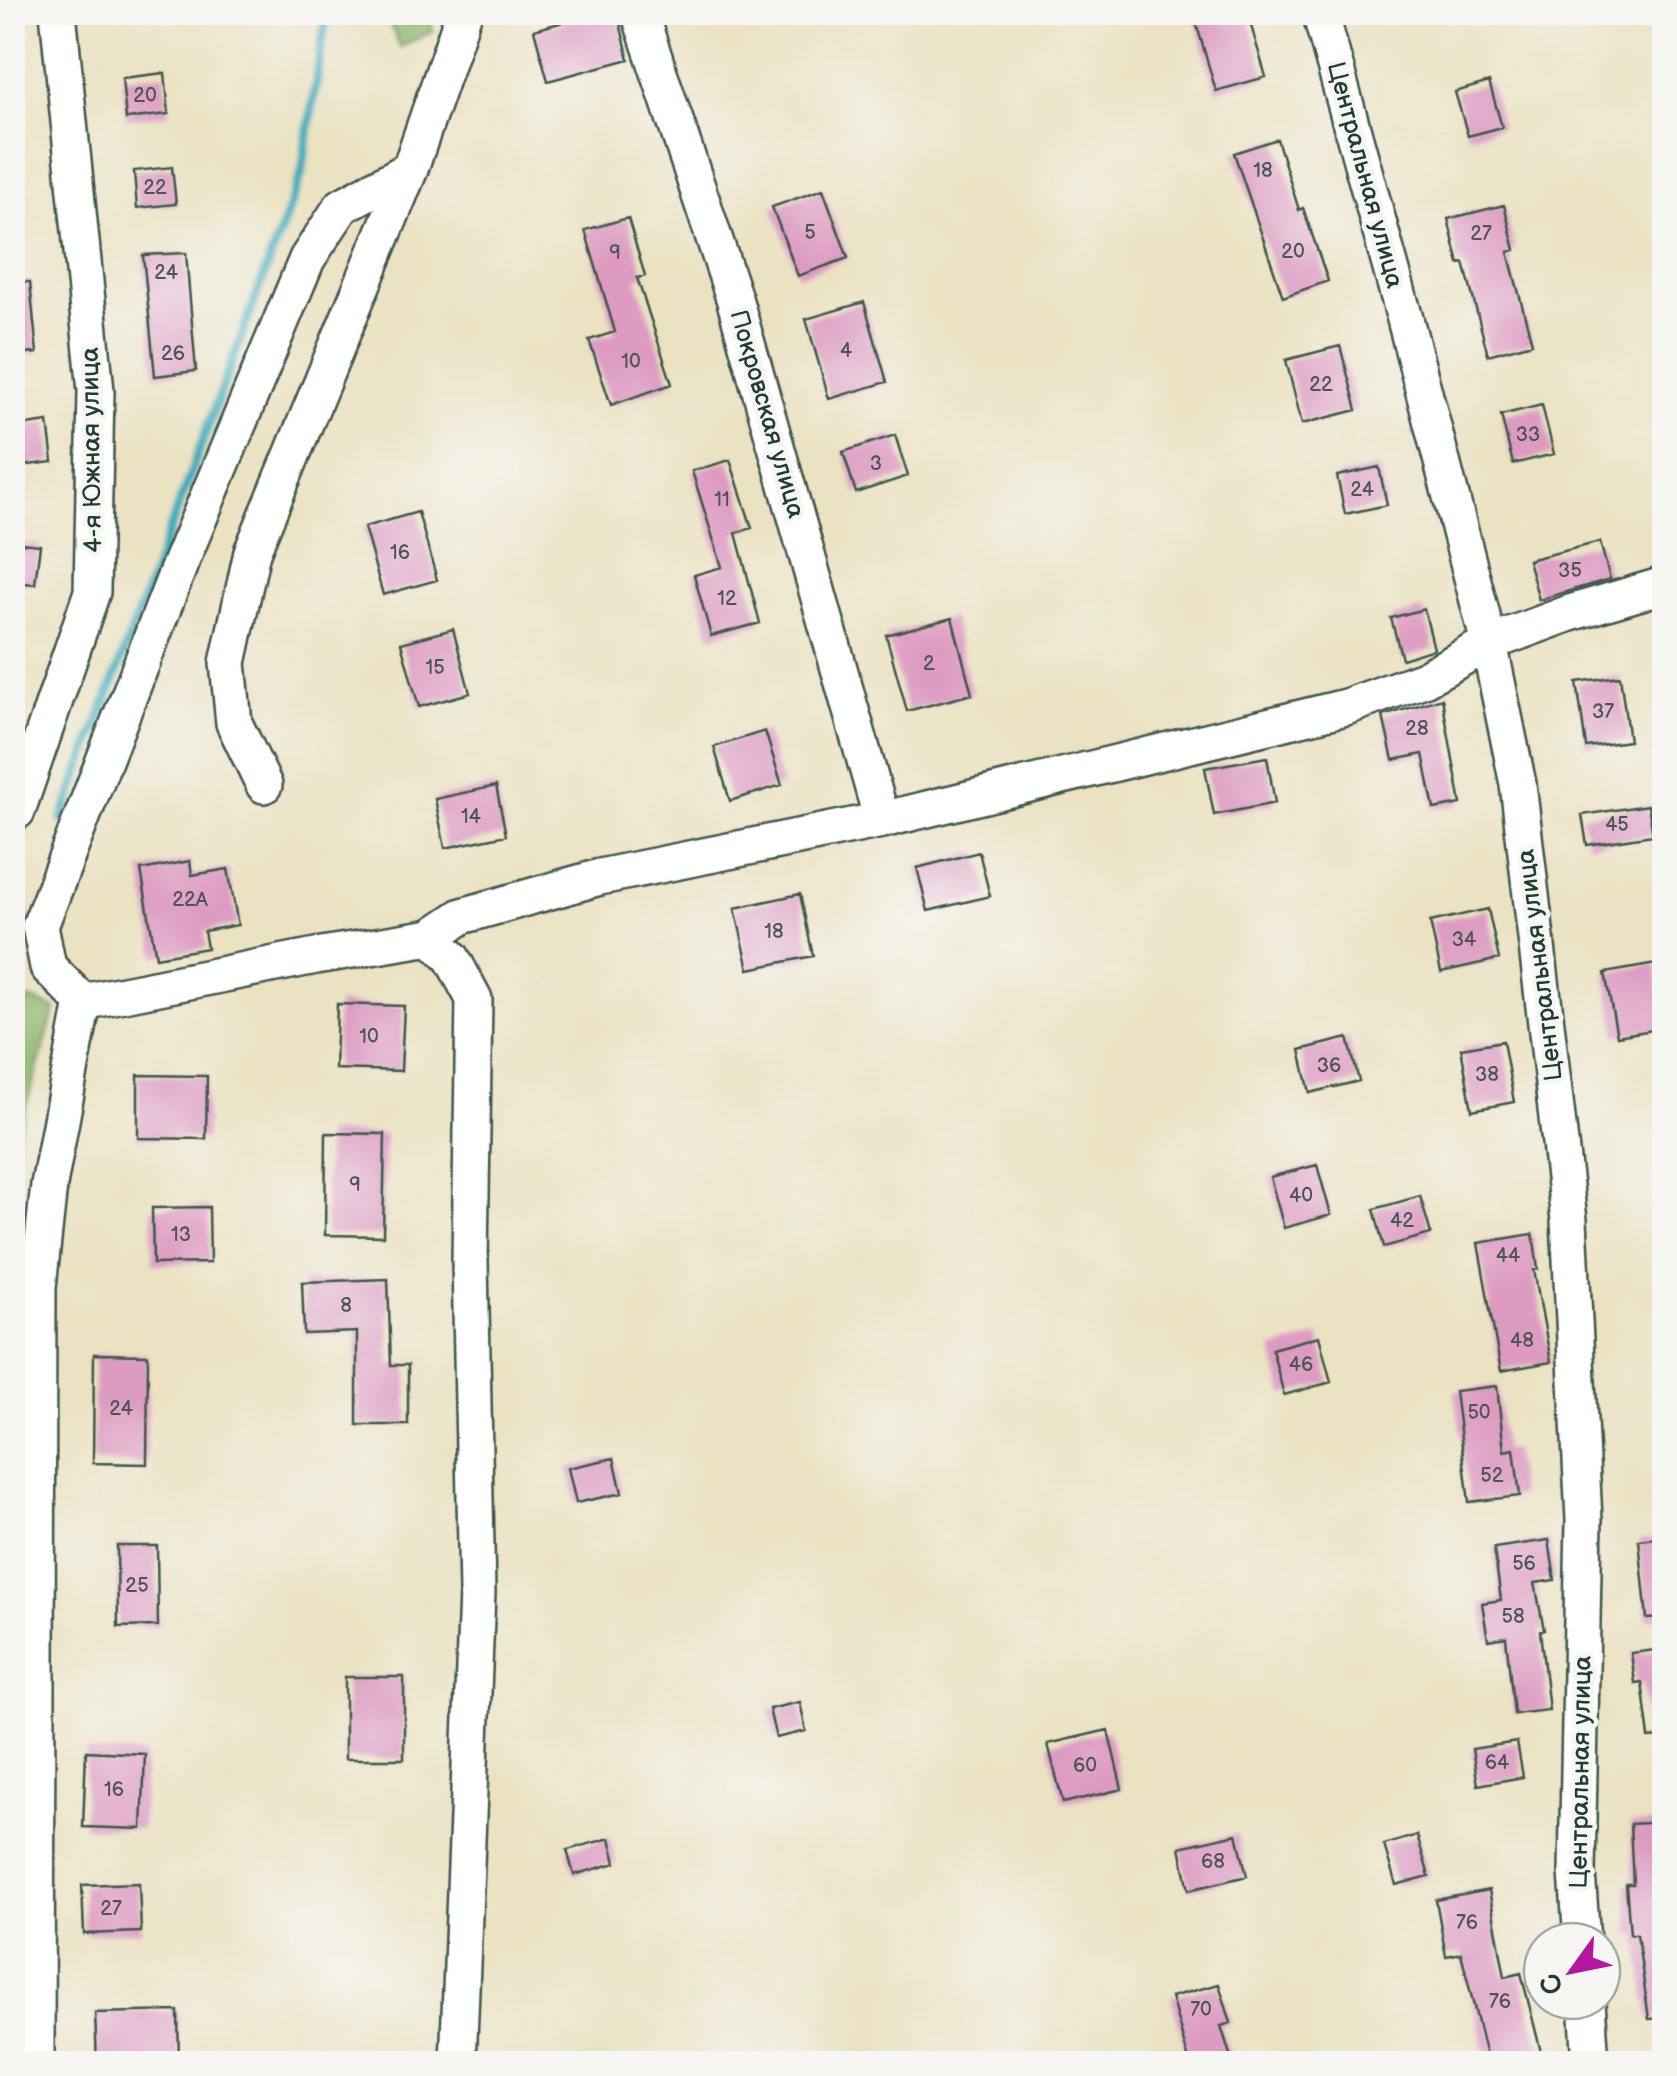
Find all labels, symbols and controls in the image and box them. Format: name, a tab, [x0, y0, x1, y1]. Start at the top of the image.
street label: Центральная улица	[1320, 58, 1410, 292]
house number: 20	[133, 84, 157, 108]
house number: 18	[1253, 159, 1273, 183]
house number: 22	[143, 176, 167, 200]
house number: 5	[804, 221, 816, 245]
house number: 27	[1470, 222, 1492, 246]
house number: 20	[1281, 240, 1305, 264]
house number: 9	[609, 241, 621, 265]
house number: 24	[154, 261, 178, 285]
street label: Покровская улица	[722, 306, 812, 522]
house number: 4	[840, 339, 852, 363]
house number: 26	[161, 342, 185, 366]
street label: 4-я Южная улица	[75, 347, 109, 553]
house number: 10	[621, 350, 641, 374]
house number: 22	[1309, 373, 1333, 397]
house number: 33	[1516, 423, 1540, 447]
house number: 3	[870, 452, 882, 476]
house number: 24	[1350, 478, 1374, 502]
house number: 11	[714, 488, 730, 512]
house number: 16	[390, 541, 410, 565]
house number: 35	[1558, 559, 1582, 583]
house number: 12	[717, 587, 737, 611]
house number: 2	[923, 652, 935, 676]
house number: 15	[425, 656, 445, 680]
house number: 37	[1592, 700, 1614, 724]
house number: 28	[1405, 717, 1429, 741]
house number: 14	[461, 805, 481, 829]
house number: 45	[1605, 813, 1629, 837]
street label: Центральная улица	[1510, 847, 1570, 1083]
house number: 22А	[172, 888, 209, 912]
house number: 18	[764, 920, 784, 944]
house number: 34	[1452, 928, 1476, 952]
house number: 10	[359, 1025, 379, 1049]
house number: 36	[1317, 1054, 1341, 1078]
house number: 38	[1475, 1063, 1499, 1087]
house number: 9	[349, 1173, 361, 1197]
house number: 40	[1289, 1184, 1313, 1208]
house number: 42	[1390, 1209, 1414, 1233]
house number: 13	[171, 1223, 191, 1247]
house number: 44	[1496, 1244, 1520, 1268]
house number: 8	[340, 1294, 352, 1318]
house number: 48	[1510, 1329, 1534, 1353]
house number: 46	[1289, 1353, 1313, 1377]
house number: 24	[109, 1397, 133, 1421]
house number: 50	[1467, 1401, 1491, 1425]
house number: 52	[1480, 1464, 1504, 1488]
house number: 56	[1512, 1552, 1536, 1576]
house number: 25	[125, 1574, 149, 1598]
house number: 58	[1501, 1605, 1525, 1629]
street label: Центральная улица	[1563, 1655, 1599, 1889]
house number: 64	[1485, 1751, 1509, 1775]
house number: 60	[1073, 1754, 1097, 1778]
house number: 16	[104, 1778, 124, 1802]
house number: 68	[1201, 1850, 1225, 1874]
house number: 27	[100, 1897, 122, 1921]
house number: 76	[1456, 1911, 1478, 1935]
north arrow	[1522, 1921, 1622, 2021]
text: С	[1533, 1966, 1571, 2001]
house number: 76	[1489, 1990, 1511, 2014]
house number: 70	[1190, 1998, 1212, 2022]

